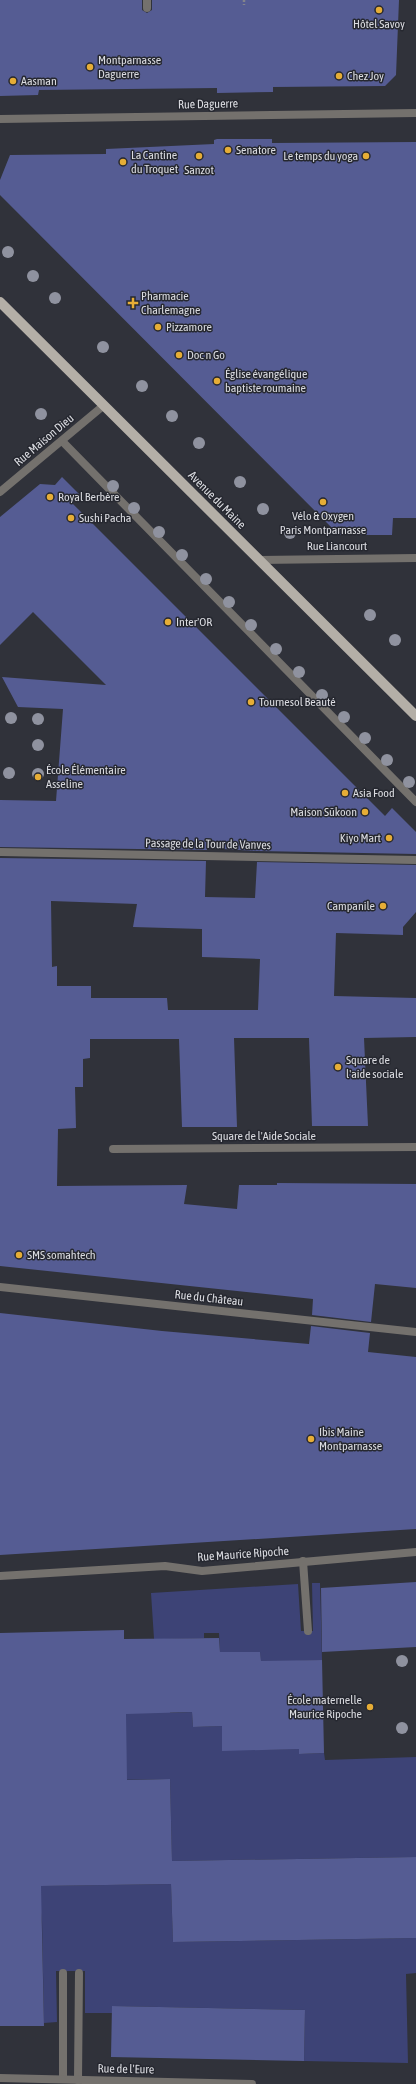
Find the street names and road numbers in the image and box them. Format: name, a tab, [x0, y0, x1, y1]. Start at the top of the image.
street label: Rue Daguerre	[178, 96, 238, 112]
street label: Rue Maison Dieu	[11, 411, 77, 469]
street label: Avenue du Maine	[185, 468, 249, 532]
street label: Rue Liancourt	[307, 539, 368, 553]
street label: Passage de la Tour de Vanves	[145, 836, 271, 852]
street label: Square de l'Aide Sociale	[212, 1129, 316, 1143]
street label: Rue du Château	[174, 1287, 244, 1309]
street label: Rue Maurice Ripoche	[197, 1544, 289, 1564]
street label: Rue de l'Eure	[98, 2062, 154, 2076]

